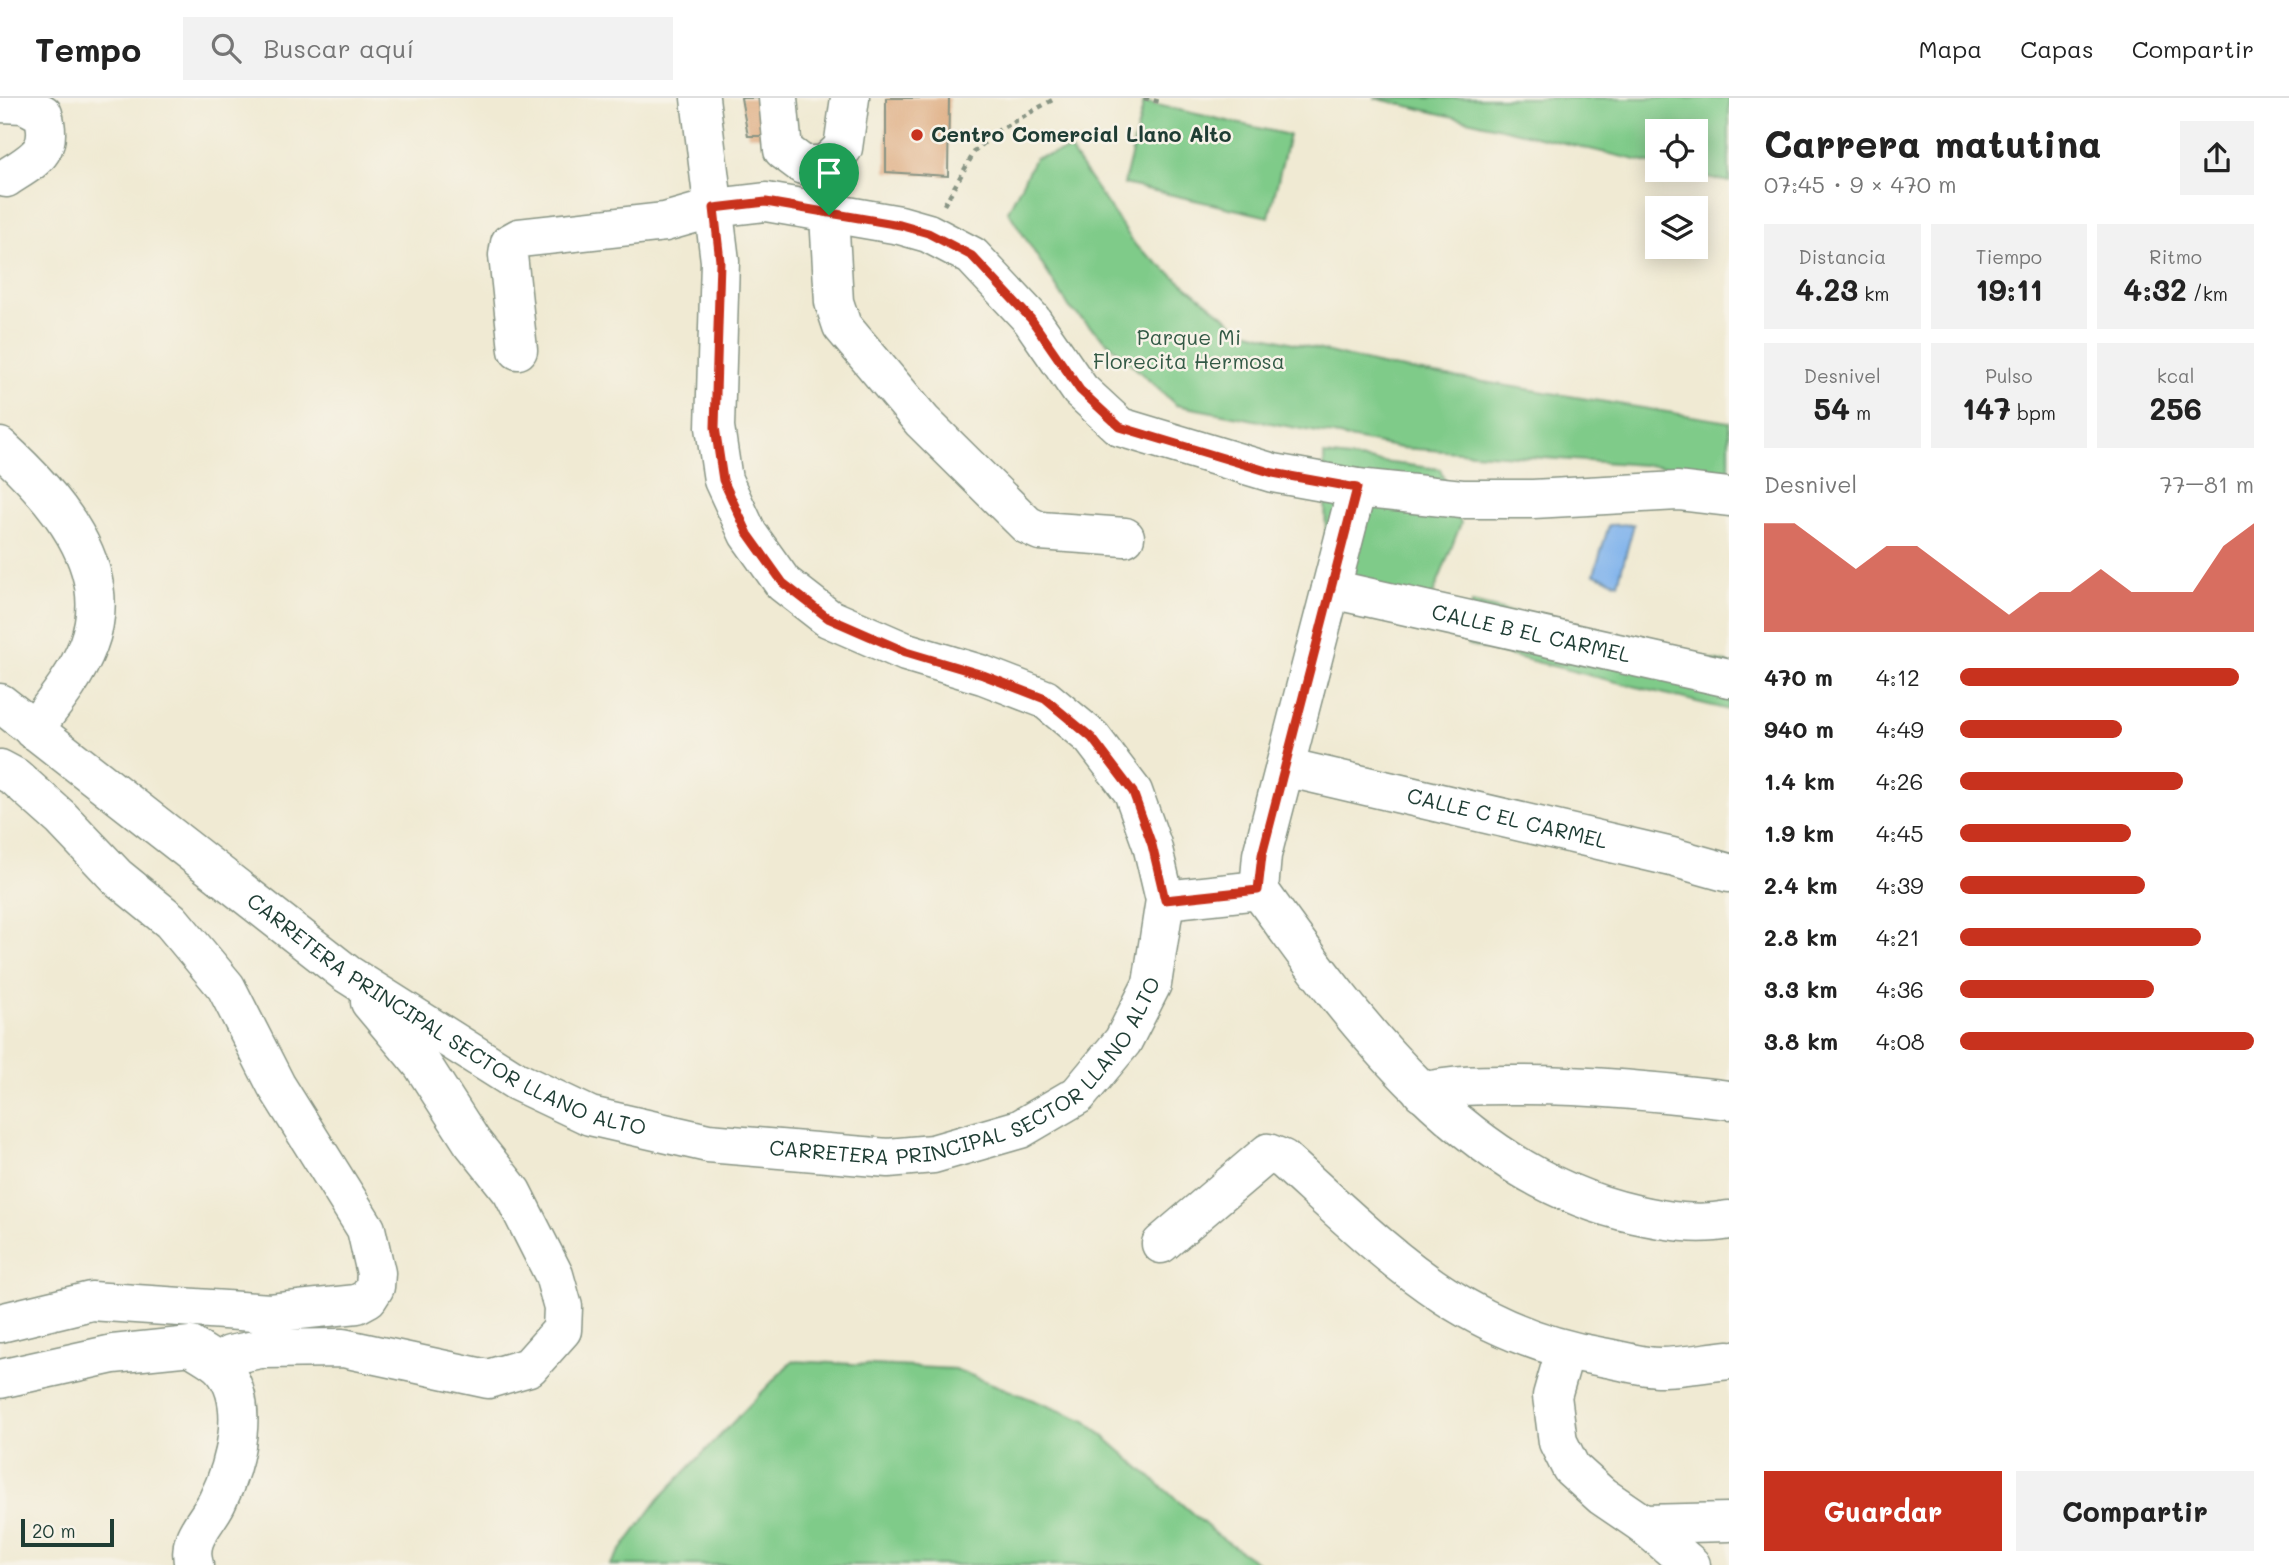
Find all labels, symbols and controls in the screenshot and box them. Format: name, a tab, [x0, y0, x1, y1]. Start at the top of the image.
search box	[183, 17, 673, 80]
text: Tempo	[35, 27, 141, 70]
icon: search	[207, 29, 245, 67]
text: Buscar aquí	[263, 31, 414, 65]
text: Mapa	[1918, 33, 1982, 64]
text: Capas	[2020, 33, 2094, 64]
text: Compartir	[2132, 33, 2254, 64]
text: Carrera matutina	[1764, 118, 2102, 168]
map controls	[1645, 119, 1708, 259]
button: locate	[1645, 119, 1708, 182]
place label: Centro Comercial Llano Alto	[931, 120, 1232, 147]
button: share	[2180, 121, 2254, 195]
marker: Centro Comercial Llano Alto	[909, 127, 925, 143]
pin	[799, 143, 859, 215]
icon: arrive	[810, 154, 848, 192]
text: 07:45 · 9 × 470 m	[1764, 169, 1957, 199]
button: layers	[1645, 196, 1708, 259]
text: Distancia	[1799, 244, 1886, 269]
text: Tiempo	[1976, 244, 2042, 269]
text: Ritmo	[2149, 244, 2202, 269]
text: 4.23	[1795, 269, 1858, 309]
text: 19:11	[1975, 269, 2043, 309]
text: 4:32	[2123, 269, 2187, 309]
text: km	[1858, 281, 1890, 306]
text: /km	[2187, 281, 2228, 306]
park label: Parque Mi Florecita Hermosa	[1093, 323, 1285, 374]
text: Desnivel	[1804, 363, 1881, 388]
text: Pulso	[1985, 363, 2033, 388]
text: kcal	[2157, 363, 2195, 388]
text: 54	[1813, 388, 1850, 428]
text: 147	[1962, 388, 2011, 428]
text: 256	[2149, 388, 2202, 428]
text: m	[1850, 400, 1871, 425]
text: bpm	[2011, 400, 2056, 425]
text: Desnivel	[1764, 469, 1857, 499]
text: 77–81 m	[2160, 469, 2254, 499]
street label: CALLE B EL CARMEL	[1429, 597, 1633, 668]
text: 470 m	[1764, 662, 1833, 692]
text: 4:12	[1876, 662, 1920, 692]
text: 940 m	[1764, 714, 1834, 744]
text: 4:49	[1876, 714, 1924, 744]
text: 1.4 km	[1764, 766, 1835, 796]
text: 4:26	[1876, 766, 1923, 796]
street label: CALLE C EL CARMEL	[1405, 781, 1610, 854]
text: 1.9 km	[1764, 818, 1834, 848]
text: 4:45	[1876, 818, 1924, 848]
text: 2.4 km	[1764, 870, 1837, 900]
text: 4:39	[1876, 870, 1924, 900]
street label: CARRETERA PRINCIPAL SECTOR LLANO ALTO	[242, 886, 649, 1140]
text: 2.8 km	[1764, 922, 1837, 952]
text: 4:21	[1876, 922, 1920, 952]
street label: CARRETERA PRINCIPAL SECTOR LLANO ALTO	[768, 972, 1166, 1170]
text: 3.3 km	[1764, 974, 1838, 1004]
text: 4:36	[1876, 974, 1924, 1004]
text: 3.8 km	[1764, 1026, 1838, 1056]
text: 4:08	[1876, 1026, 1925, 1056]
button: Guardar	[1764, 1471, 2002, 1551]
button: Compartir	[2016, 1471, 2254, 1551]
scale bar	[21, 1516, 114, 1548]
text: 20 m	[32, 1518, 76, 1543]

